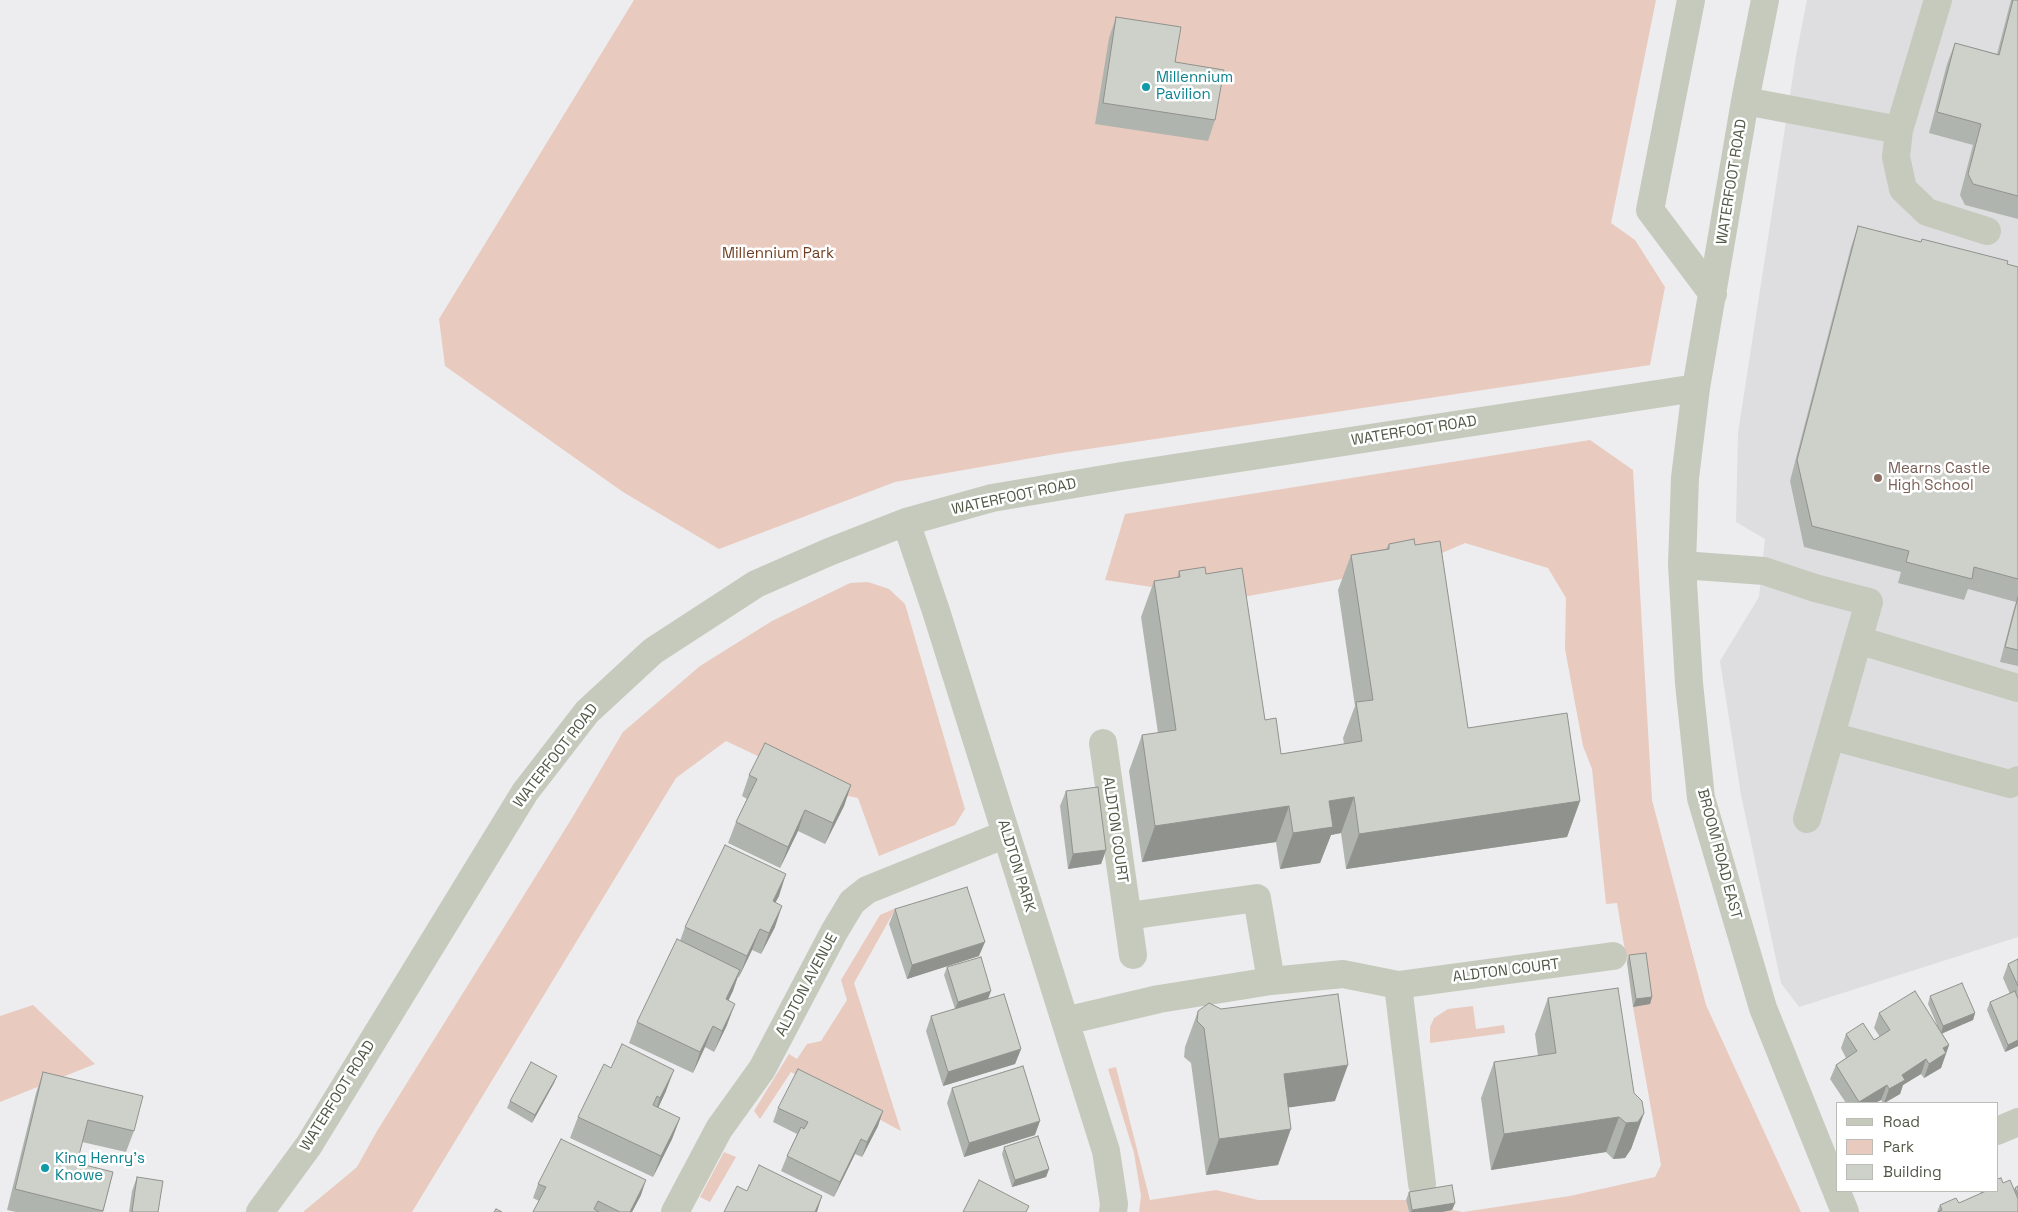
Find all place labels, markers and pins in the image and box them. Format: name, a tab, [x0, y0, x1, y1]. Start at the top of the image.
place label: Millennium Pavilion	[1156, 69, 1233, 104]
marker: Millennium Pavilion	[1140, 81, 1152, 93]
place label: Mearns Castle High School	[1888, 460, 1990, 495]
marker: Mearns Castle High School	[1872, 472, 1884, 484]
place label: King Henry's Knowe	[55, 1150, 145, 1185]
marker: King Henry's Knowe	[39, 1162, 51, 1174]

